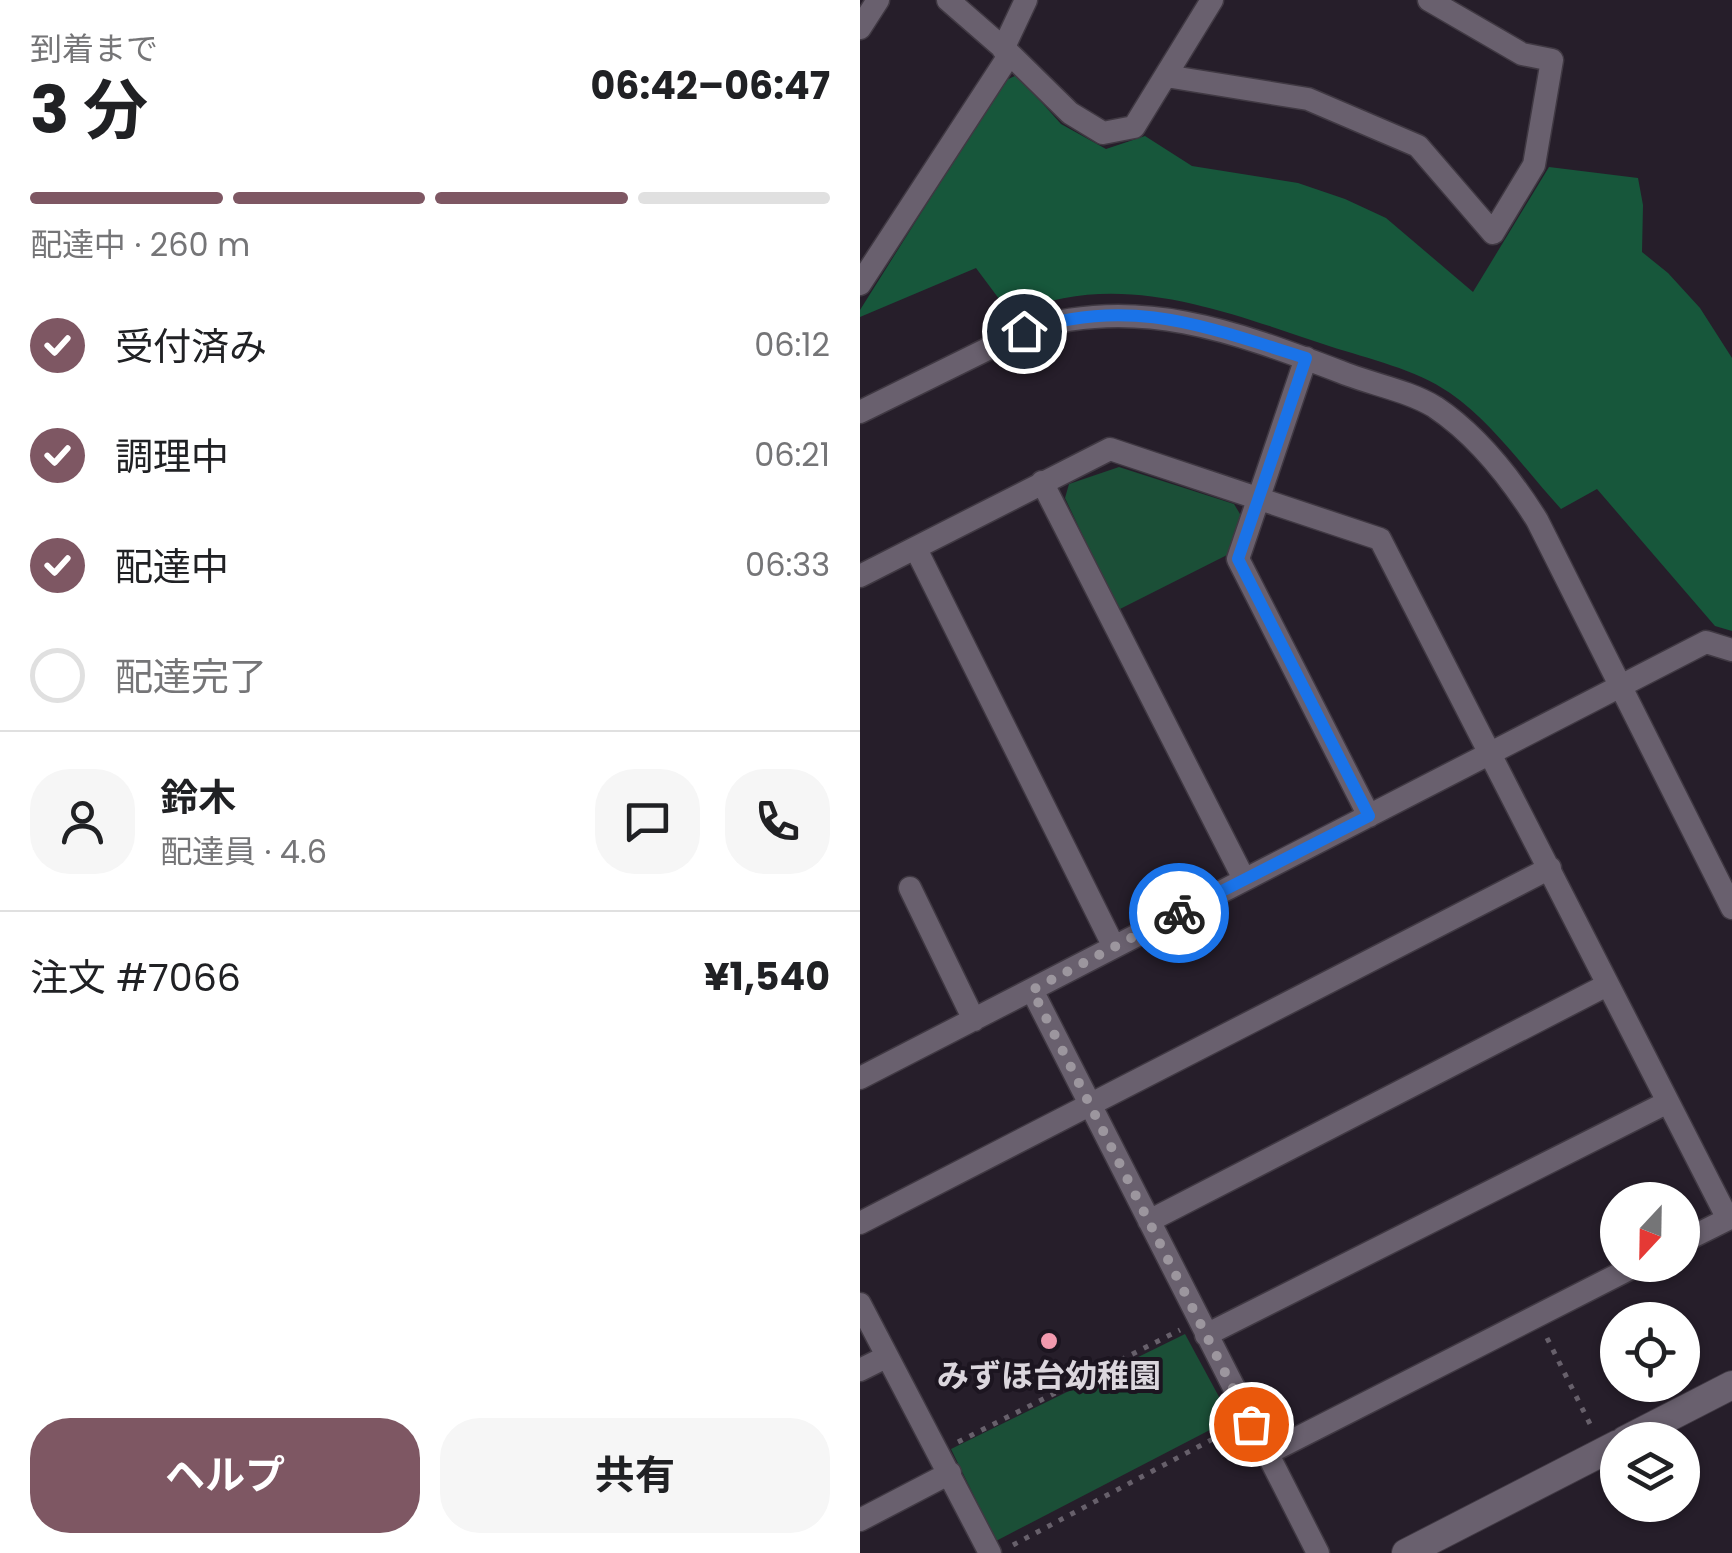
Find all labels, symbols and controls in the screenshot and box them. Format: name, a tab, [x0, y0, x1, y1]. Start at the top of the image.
text: 到着まで	[30, 26, 158, 71]
text: 06:42–06:47	[591, 59, 830, 112]
text: 3 分	[30, 65, 148, 156]
text: 配達中 · 260 m	[30, 222, 250, 267]
pin	[982, 289, 1067, 374]
icon: home	[997, 304, 1052, 359]
icon: check	[30, 318, 85, 373]
text: 受付済み	[115, 320, 267, 373]
text: 06:12	[754, 322, 830, 367]
icon: check	[30, 428, 85, 483]
text: 調理中	[115, 430, 229, 483]
text: 06:21	[754, 432, 830, 477]
icon: check	[30, 538, 85, 593]
text: 配達中	[115, 540, 229, 593]
text: 06:33	[745, 542, 830, 587]
text: 配達完了	[115, 650, 267, 703]
button: person	[30, 769, 135, 874]
button: chat	[595, 769, 700, 874]
button: phone	[725, 769, 830, 874]
text: 鈴木	[160, 771, 236, 824]
text: 配達員 · 4.6	[160, 829, 327, 874]
courier	[1129, 863, 1229, 963]
icon: bike	[1152, 886, 1207, 941]
text: ¥1,540	[704, 950, 830, 1003]
text: 注文 #7066	[30, 951, 241, 1004]
north arrow	[1600, 1182, 1700, 1282]
map controls	[1600, 1182, 1700, 1522]
button: locate	[1600, 1302, 1700, 1402]
marker: みずほ台幼稚園	[1038, 1330, 1060, 1352]
place label: みずほ台幼稚園	[937, 1353, 1161, 1398]
pin	[1209, 1382, 1294, 1467]
icon: bag	[1224, 1397, 1279, 1452]
button: ヘルプ	[30, 1418, 420, 1533]
button: 共有	[440, 1418, 830, 1533]
button: layers	[1600, 1422, 1700, 1522]

